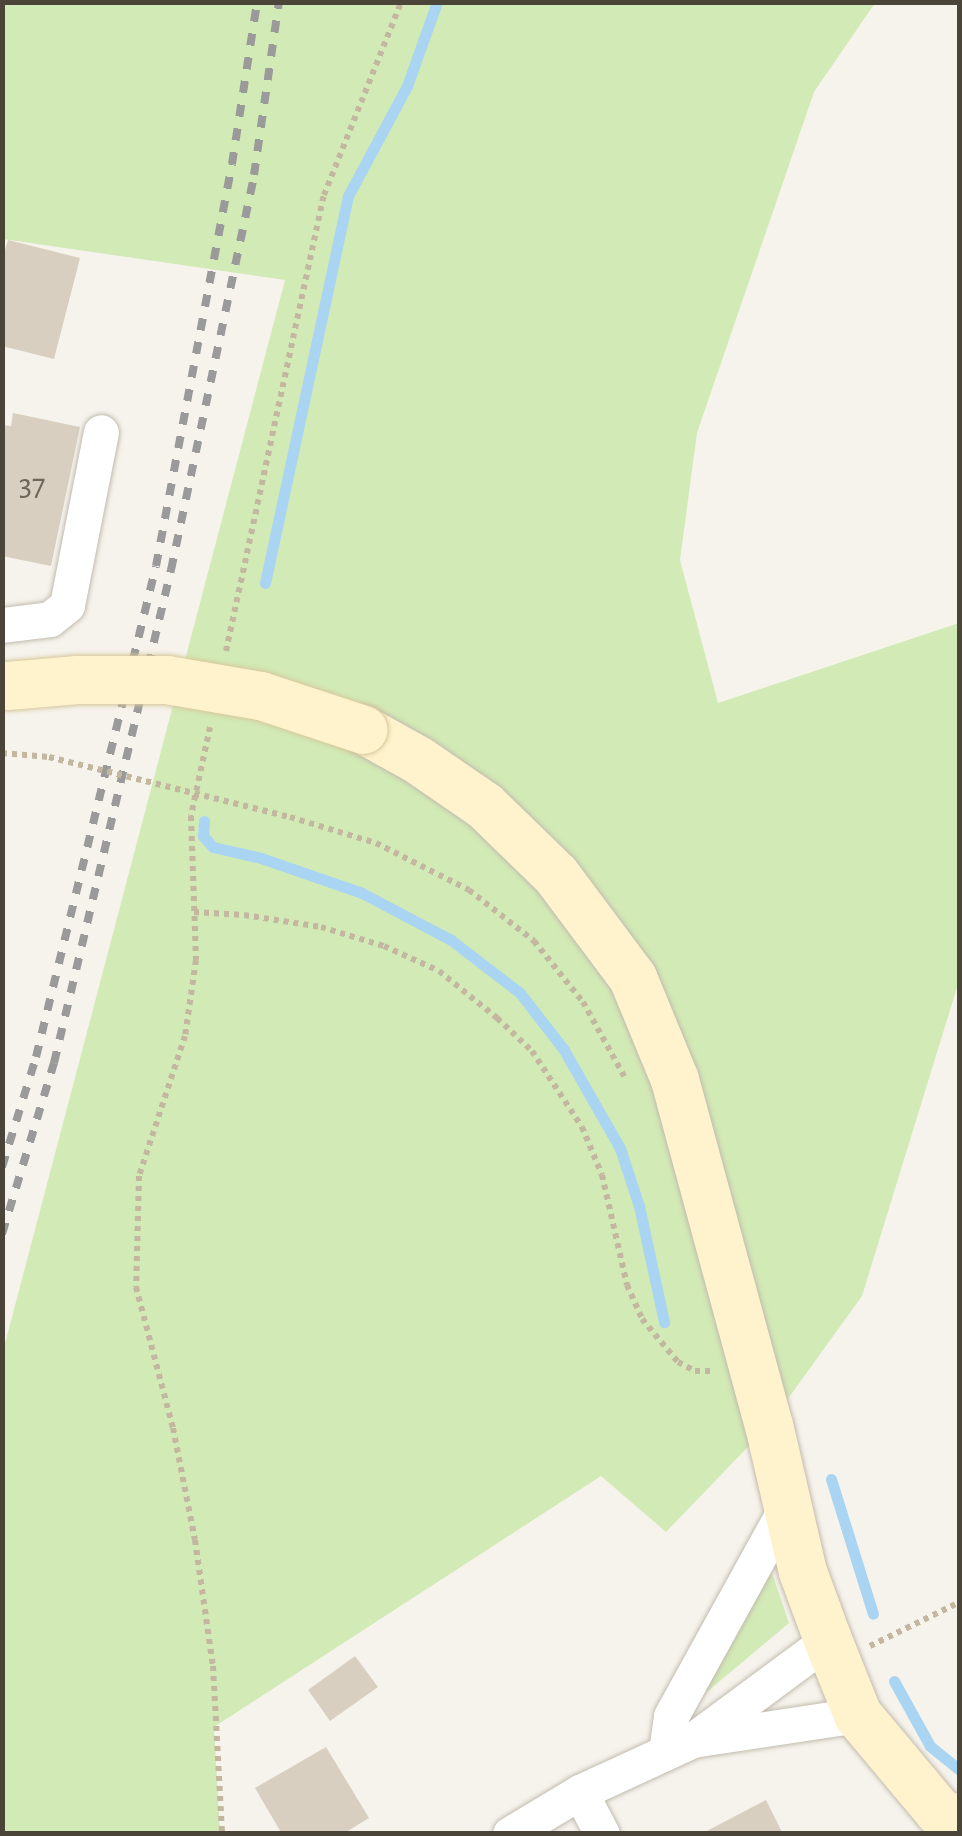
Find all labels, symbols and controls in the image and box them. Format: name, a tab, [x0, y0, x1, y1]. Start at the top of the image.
house number: 37	[19, 466, 45, 504]

